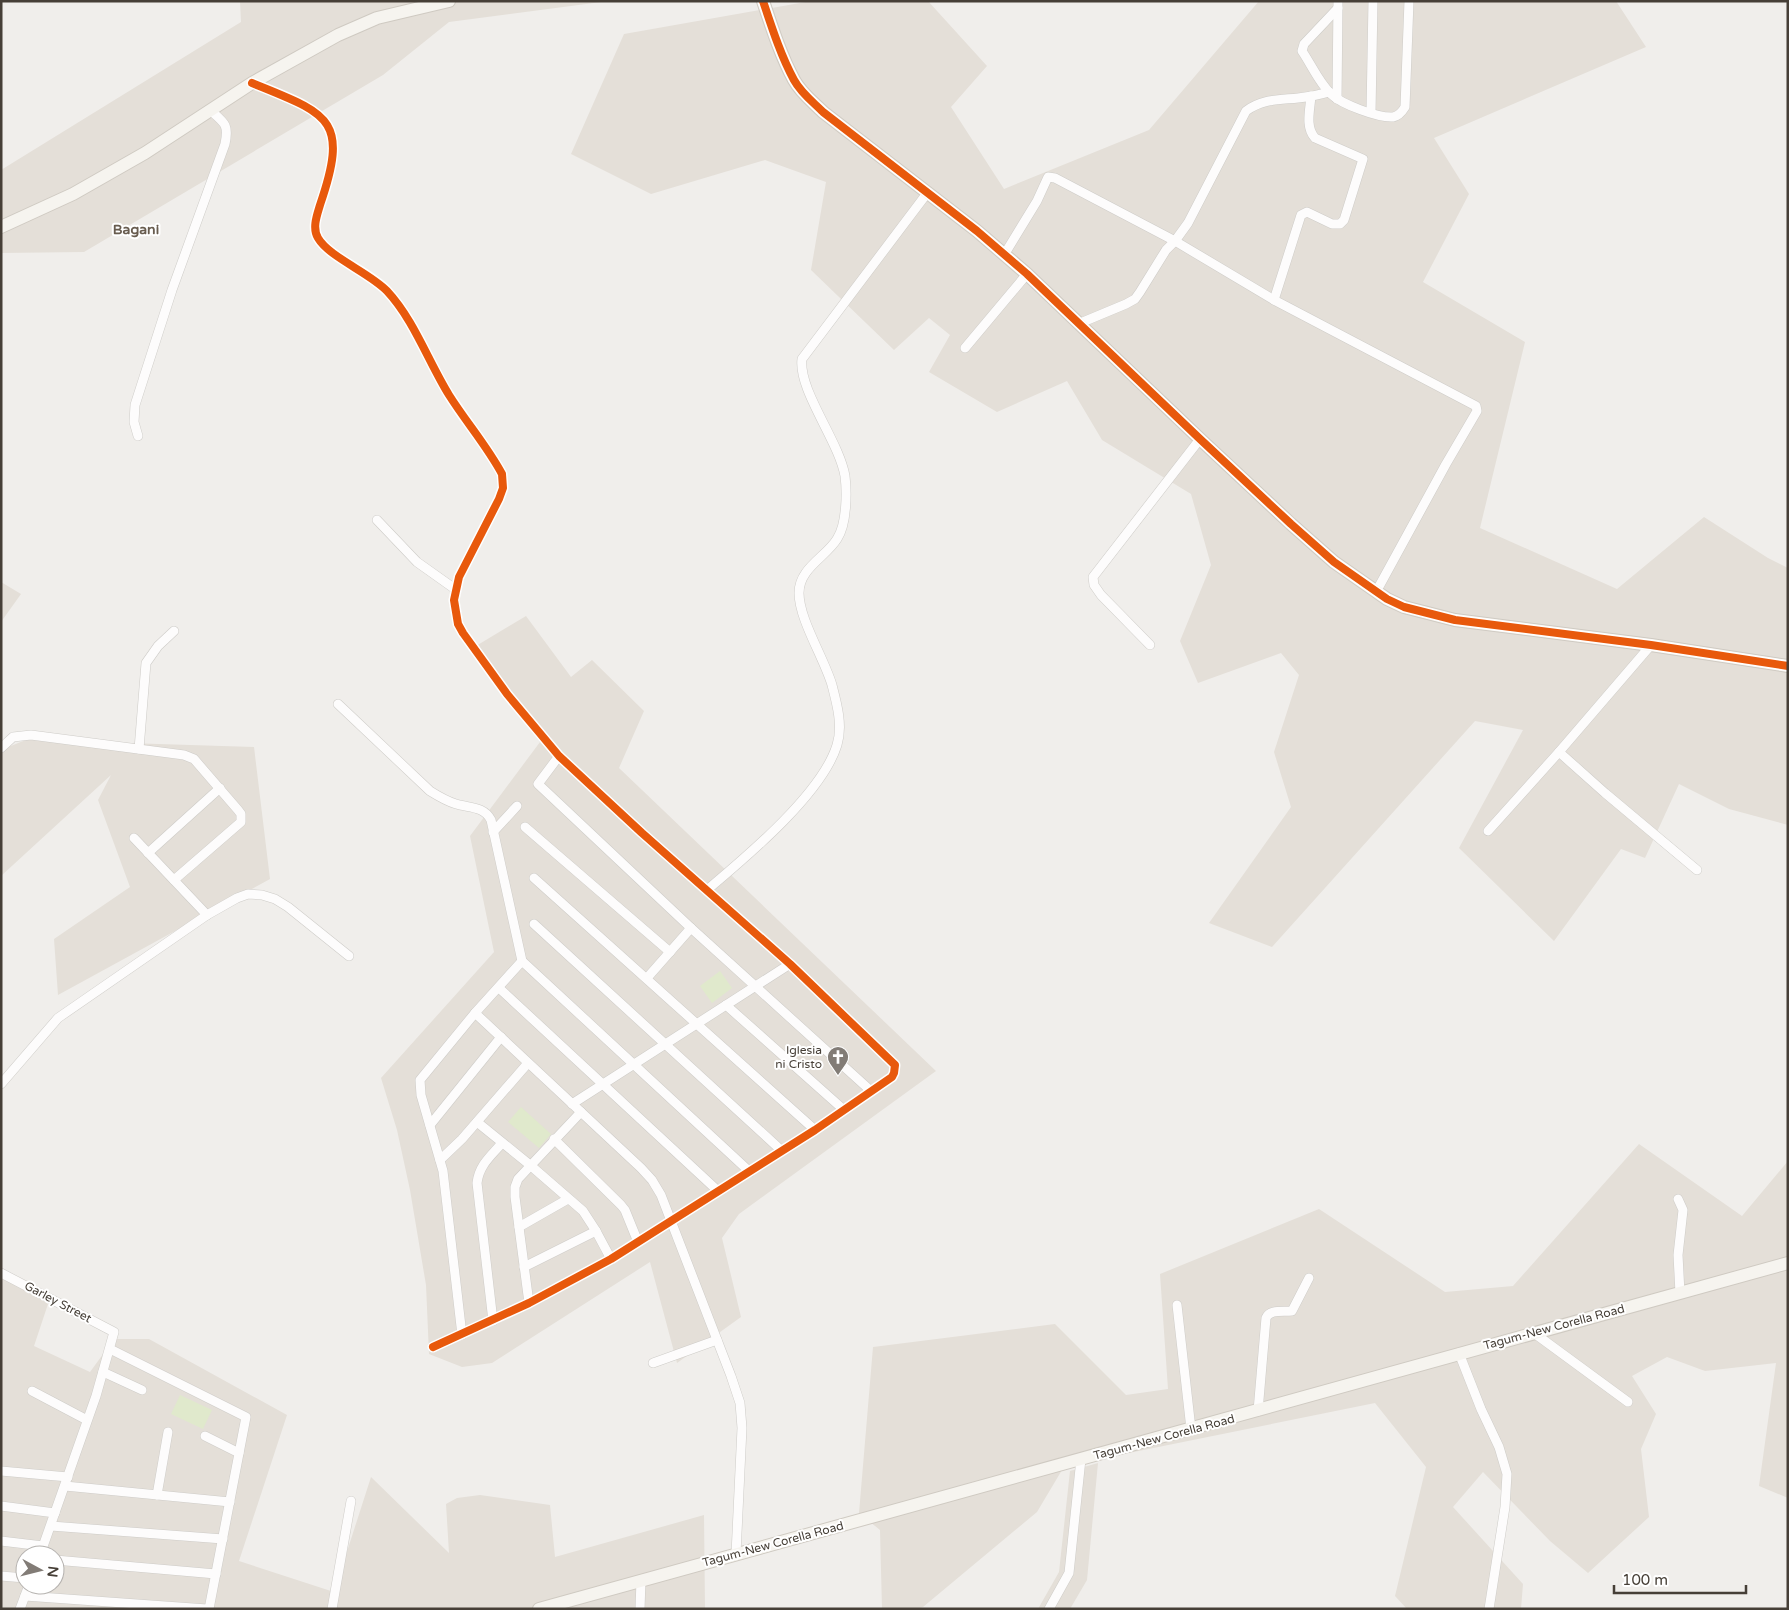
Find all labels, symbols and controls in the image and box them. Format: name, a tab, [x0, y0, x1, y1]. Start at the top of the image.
district label: Bagani	[113, 221, 159, 238]
place label: Iglesia ni Cristo	[775, 1043, 822, 1071]
church icon: Iglesia ni Cristo	[826, 1045, 850, 1076]
street label: Garley Street	[22, 1278, 94, 1326]
street label: Tagum-New Corella Road	[1482, 1301, 1626, 1353]
street label: Tagum-New Corella Road	[1092, 1411, 1236, 1463]
street label: Tagum-New Corella Road	[701, 1518, 845, 1570]
north arrow	[15, 1545, 65, 1595]
scale bar	[1614, 1562, 1746, 1594]
text: N	[43, 1565, 62, 1578]
text: 100 m	[1622, 1571, 1668, 1589]

